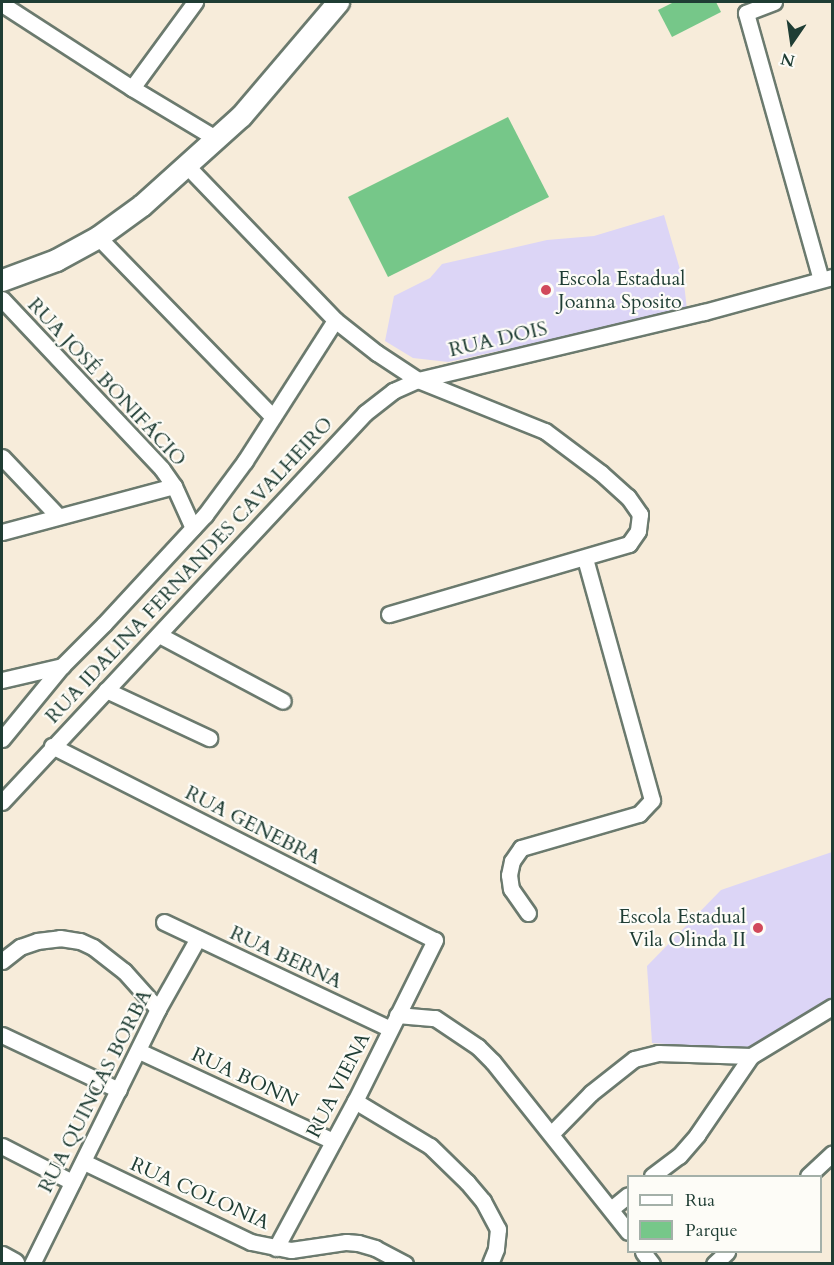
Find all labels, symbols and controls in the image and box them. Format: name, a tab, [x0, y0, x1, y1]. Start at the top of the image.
north arrow	[762, 12, 822, 72]
text: N	[779, 47, 797, 72]
place label: Escola Estadual Joanna Sposito	[558, 266, 685, 313]
marker: Escola Estadual Joanna Sposito	[539, 283, 553, 297]
street label: RUA JOSÉ BONIFÁCIO	[23, 293, 191, 471]
street label: RUA DOIS	[447, 316, 549, 362]
street label: RUA IDALINA FERNANDES CAVALHEIRO	[40, 412, 338, 728]
street label: RUA GENEBRA	[181, 780, 325, 870]
place label: Escola Estadual Vila Olinda II	[619, 904, 746, 951]
street label: RUA BERNA	[226, 921, 346, 993]
marker: Escola Estadual Vila Olinda II	[751, 921, 765, 935]
street label: RUA QUINCAS BORBA	[33, 985, 157, 1197]
street label: RUA VIENA	[301, 1028, 375, 1142]
street label: RUA BONN	[188, 1042, 302, 1112]
street label: RUA COLONIA	[127, 1152, 273, 1234]
legend	[627, 1175, 822, 1253]
text: Rua	[685, 1188, 715, 1213]
text: Parque	[685, 1218, 738, 1243]

